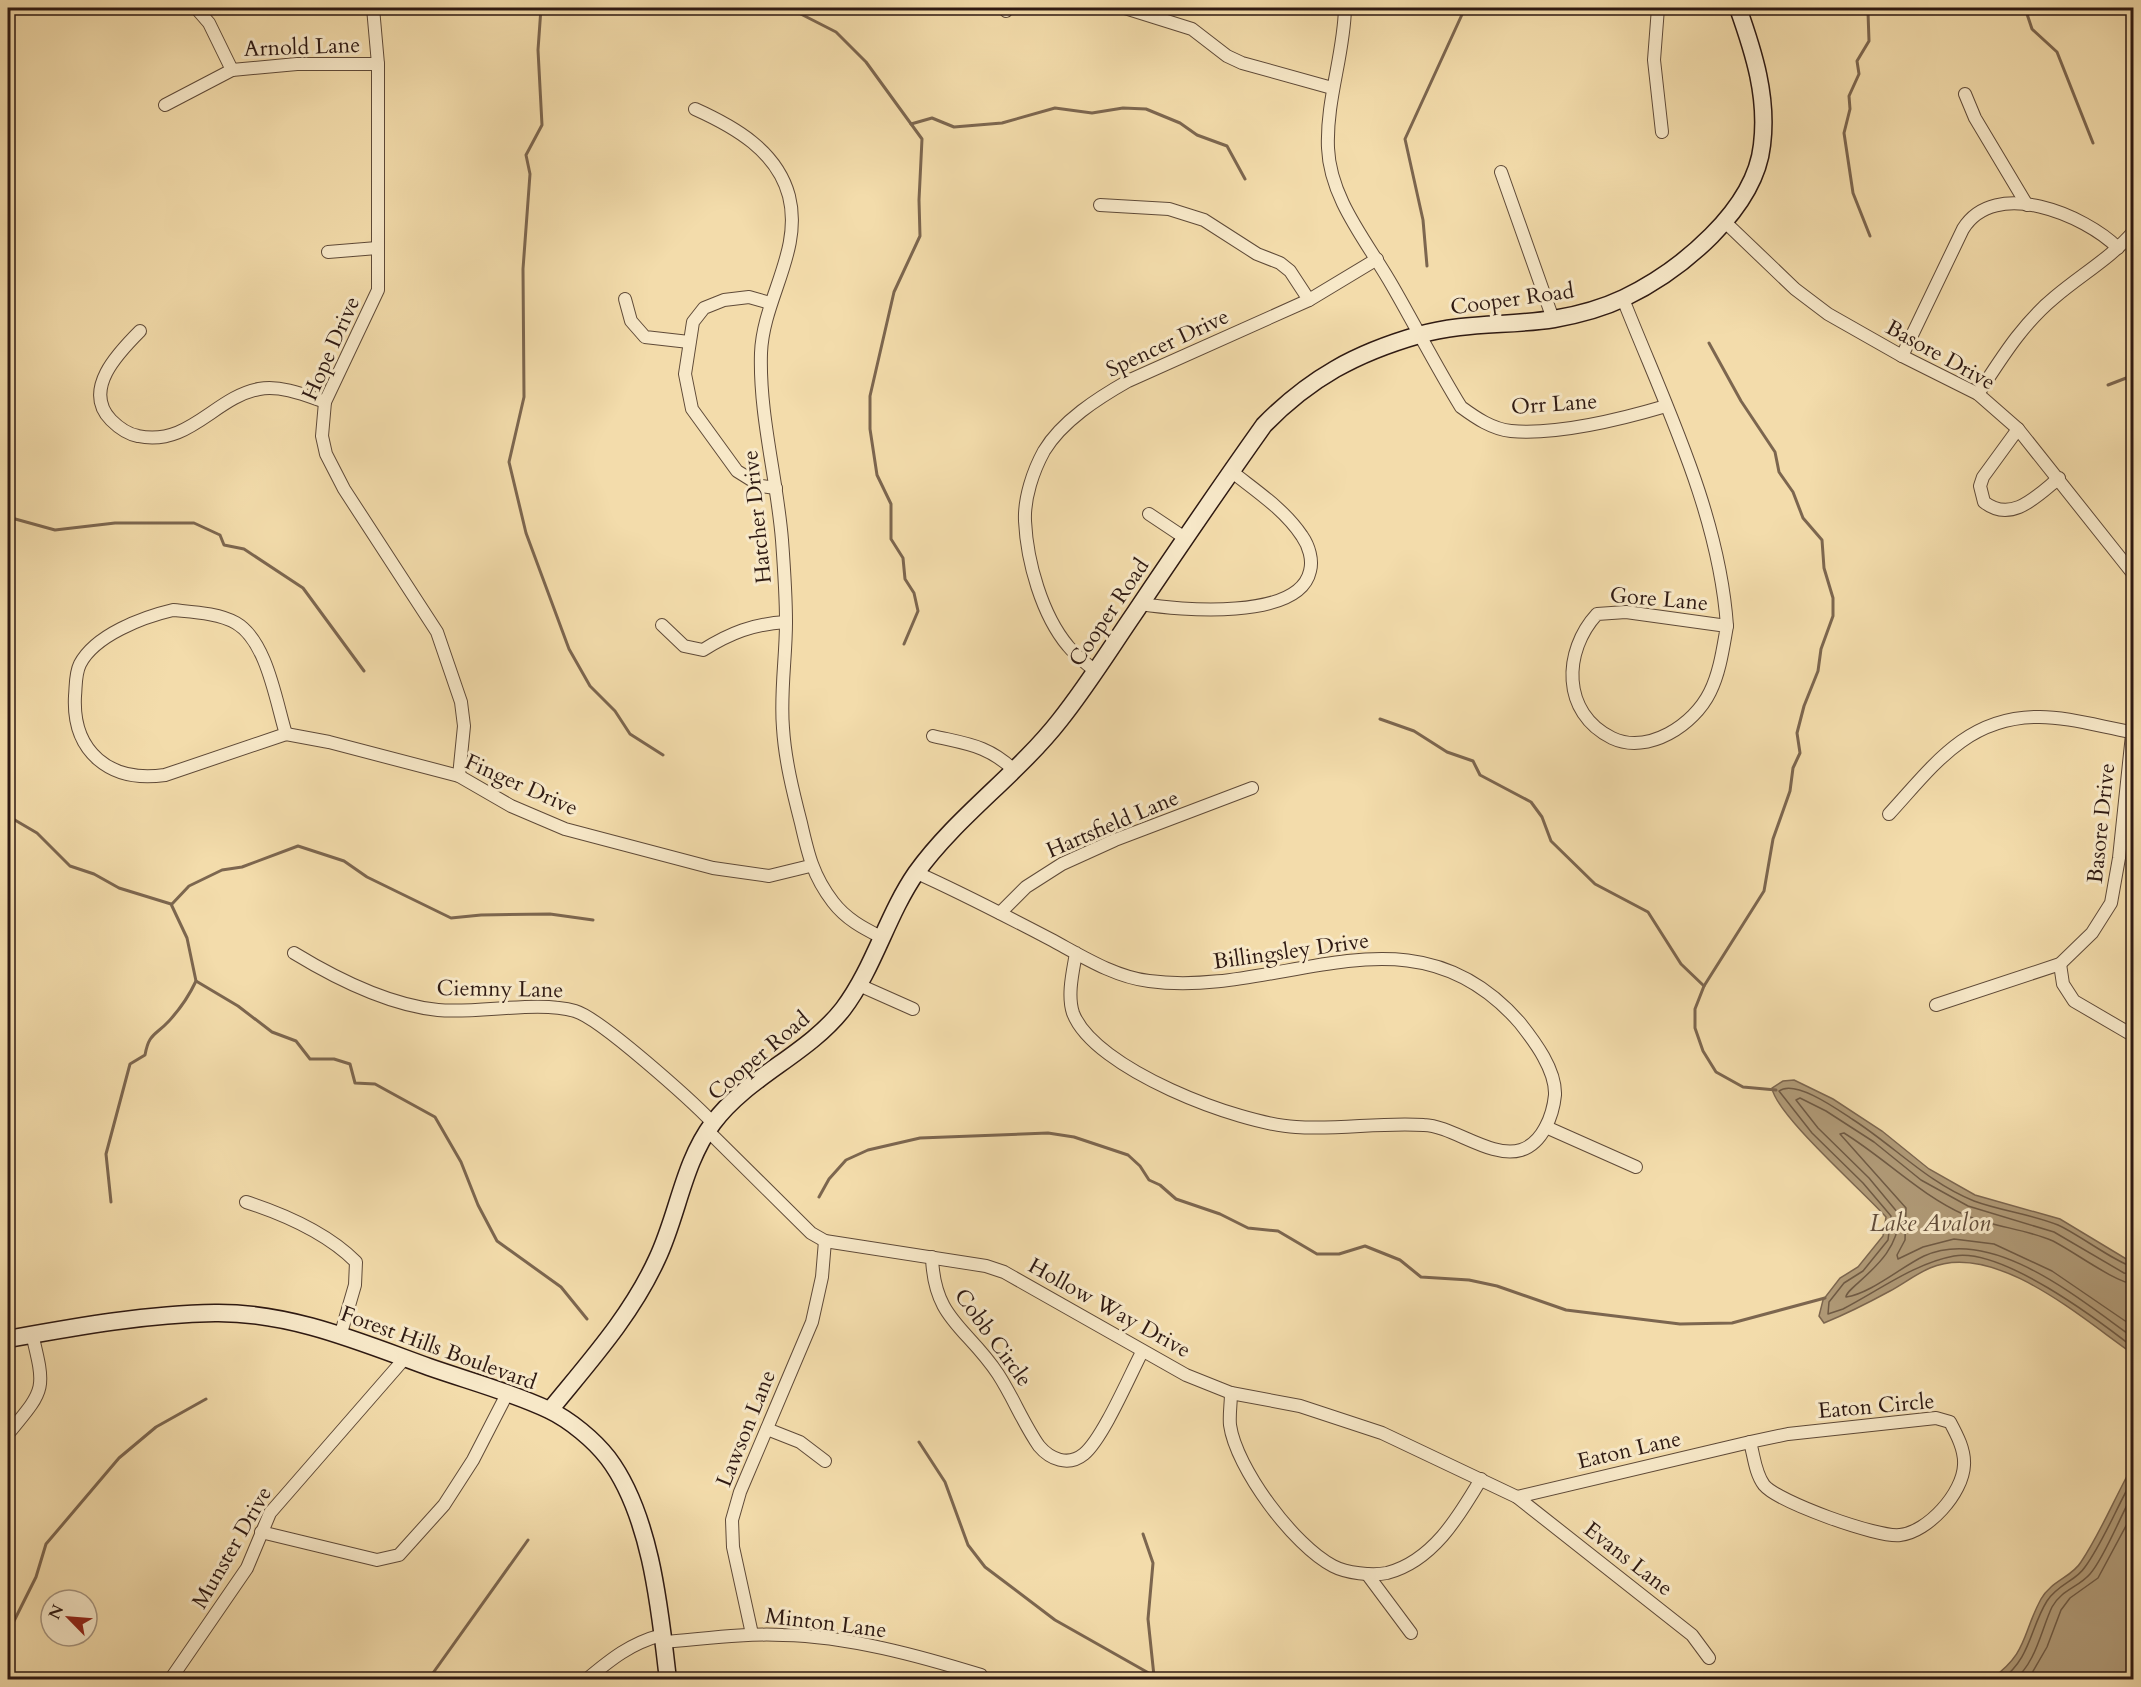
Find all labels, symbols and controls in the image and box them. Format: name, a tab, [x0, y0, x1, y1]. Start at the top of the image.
street label: Arnold Lane	[243, 30, 361, 64]
street label: Cooper Road	[1448, 275, 1576, 323]
street label: Hope Drive	[295, 292, 367, 405]
street label: Spencer Drive	[1101, 301, 1234, 384]
street label: Basore Drive	[1880, 312, 2001, 397]
street label: Orr Lane	[1510, 386, 1598, 422]
street label: Hatcher Drive	[735, 449, 779, 585]
street label: Cooper Road	[1062, 552, 1156, 673]
street label: Gore Lane	[1609, 580, 1709, 618]
street label: Finger Drive	[460, 747, 583, 823]
street label: Basore Drive	[2080, 761, 2122, 885]
street label: Hartsfield Lane	[1042, 783, 1183, 865]
street label: Billingsley Drive	[1211, 925, 1371, 977]
street label: Ciemny Lane	[436, 973, 564, 1005]
street label: Cooper Road	[701, 1004, 816, 1107]
water label: Lake Avalon	[1869, 1207, 1991, 1240]
street label: Hollow Way Drive	[1023, 1251, 1196, 1365]
street label: Cobb Circle	[947, 1282, 1039, 1393]
street label: Forest Hills Boulevard	[336, 1299, 541, 1397]
street label: Lawson Lane	[709, 1366, 783, 1491]
street label: Eaton Circle	[1817, 1386, 1936, 1426]
street label: Eaton Lane	[1574, 1423, 1684, 1476]
street label: Munster Drive	[185, 1481, 279, 1614]
street label: Evans Lane	[1578, 1515, 1679, 1603]
north arrow	[39, 1588, 99, 1648]
text: N	[43, 1601, 69, 1623]
street label: Minton Lane	[764, 1601, 888, 1645]

